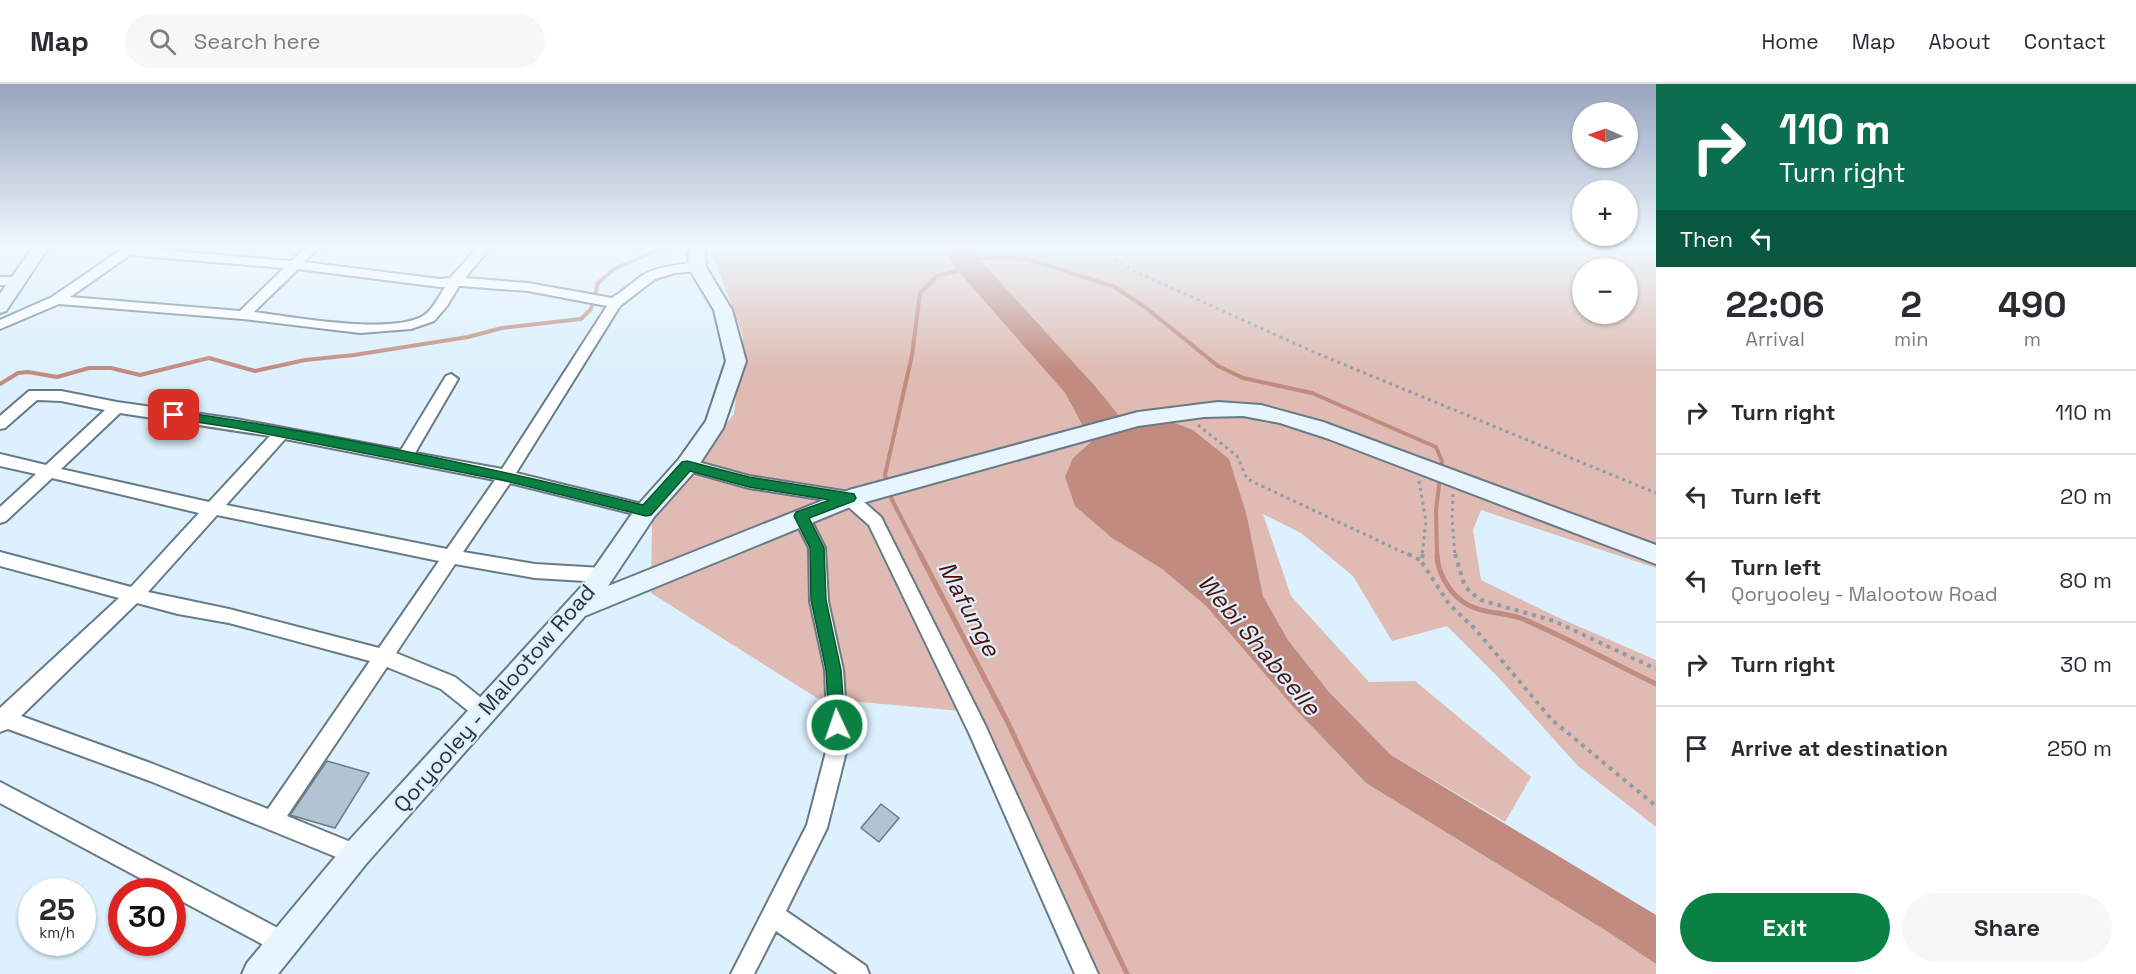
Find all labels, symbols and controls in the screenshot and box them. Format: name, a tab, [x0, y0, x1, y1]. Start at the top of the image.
search box	[125, 14, 545, 68]
text: Map	[30, 23, 89, 59]
icon: search	[146, 25, 179, 58]
text: Search here	[194, 27, 321, 55]
text: Home	[1761, 28, 1819, 55]
text: Map	[1852, 28, 1896, 55]
text: About	[1929, 28, 1991, 55]
text: Contact	[2024, 28, 2106, 55]
north arrow	[1572, 102, 1638, 168]
map controls	[1572, 102, 1638, 324]
text: 110 m	[1779, 103, 1891, 156]
icon: right	[1680, 108, 1758, 186]
text: Turn right	[1779, 155, 1906, 190]
button: +	[1572, 180, 1638, 246]
icon: left	[1745, 222, 1778, 255]
text: Then	[1680, 225, 1733, 253]
button: −	[1572, 258, 1638, 324]
text: 22:06	[1726, 282, 1825, 328]
text: 2	[1901, 282, 1922, 328]
text: 490	[1998, 282, 2066, 328]
text: Arrival	[1745, 326, 1805, 352]
text: min	[1894, 326, 1928, 352]
text: m	[2024, 326, 2041, 352]
pin	[148, 389, 199, 440]
icon: right	[1680, 396, 1713, 429]
icon: arrive	[157, 398, 190, 431]
text: Turn right	[1731, 398, 1836, 426]
text: 110 m	[2055, 398, 2112, 426]
icon: left	[1680, 480, 1713, 513]
text: Turn left	[1731, 482, 1821, 510]
text: 20 m	[2060, 482, 2112, 510]
text: Turn left	[1731, 553, 1821, 581]
water label: Mafunge	[931, 556, 1008, 662]
icon: left	[1680, 564, 1713, 597]
text: 80 m	[2060, 566, 2112, 594]
water label: Webi Shabeelle	[1191, 568, 1328, 722]
street label: Qoryooley - Malootow Road	[387, 578, 601, 818]
text: Qoryooley - Malootow Road	[1731, 581, 1998, 607]
icon: right	[1680, 648, 1713, 681]
text: Turn right	[1731, 650, 1836, 678]
text: 30 m	[2060, 650, 2112, 678]
position arrow	[805, 693, 869, 757]
icon: arrive	[1680, 732, 1713, 765]
text: Arrive at destination	[1731, 734, 1948, 762]
text: 250 m	[2047, 734, 2112, 762]
speed limit sign: 30	[108, 878, 186, 956]
text: 25	[39, 890, 75, 929]
button: Exit	[1680, 893, 1890, 962]
button: Share	[1902, 893, 2112, 962]
text: km/h	[39, 923, 75, 942]

